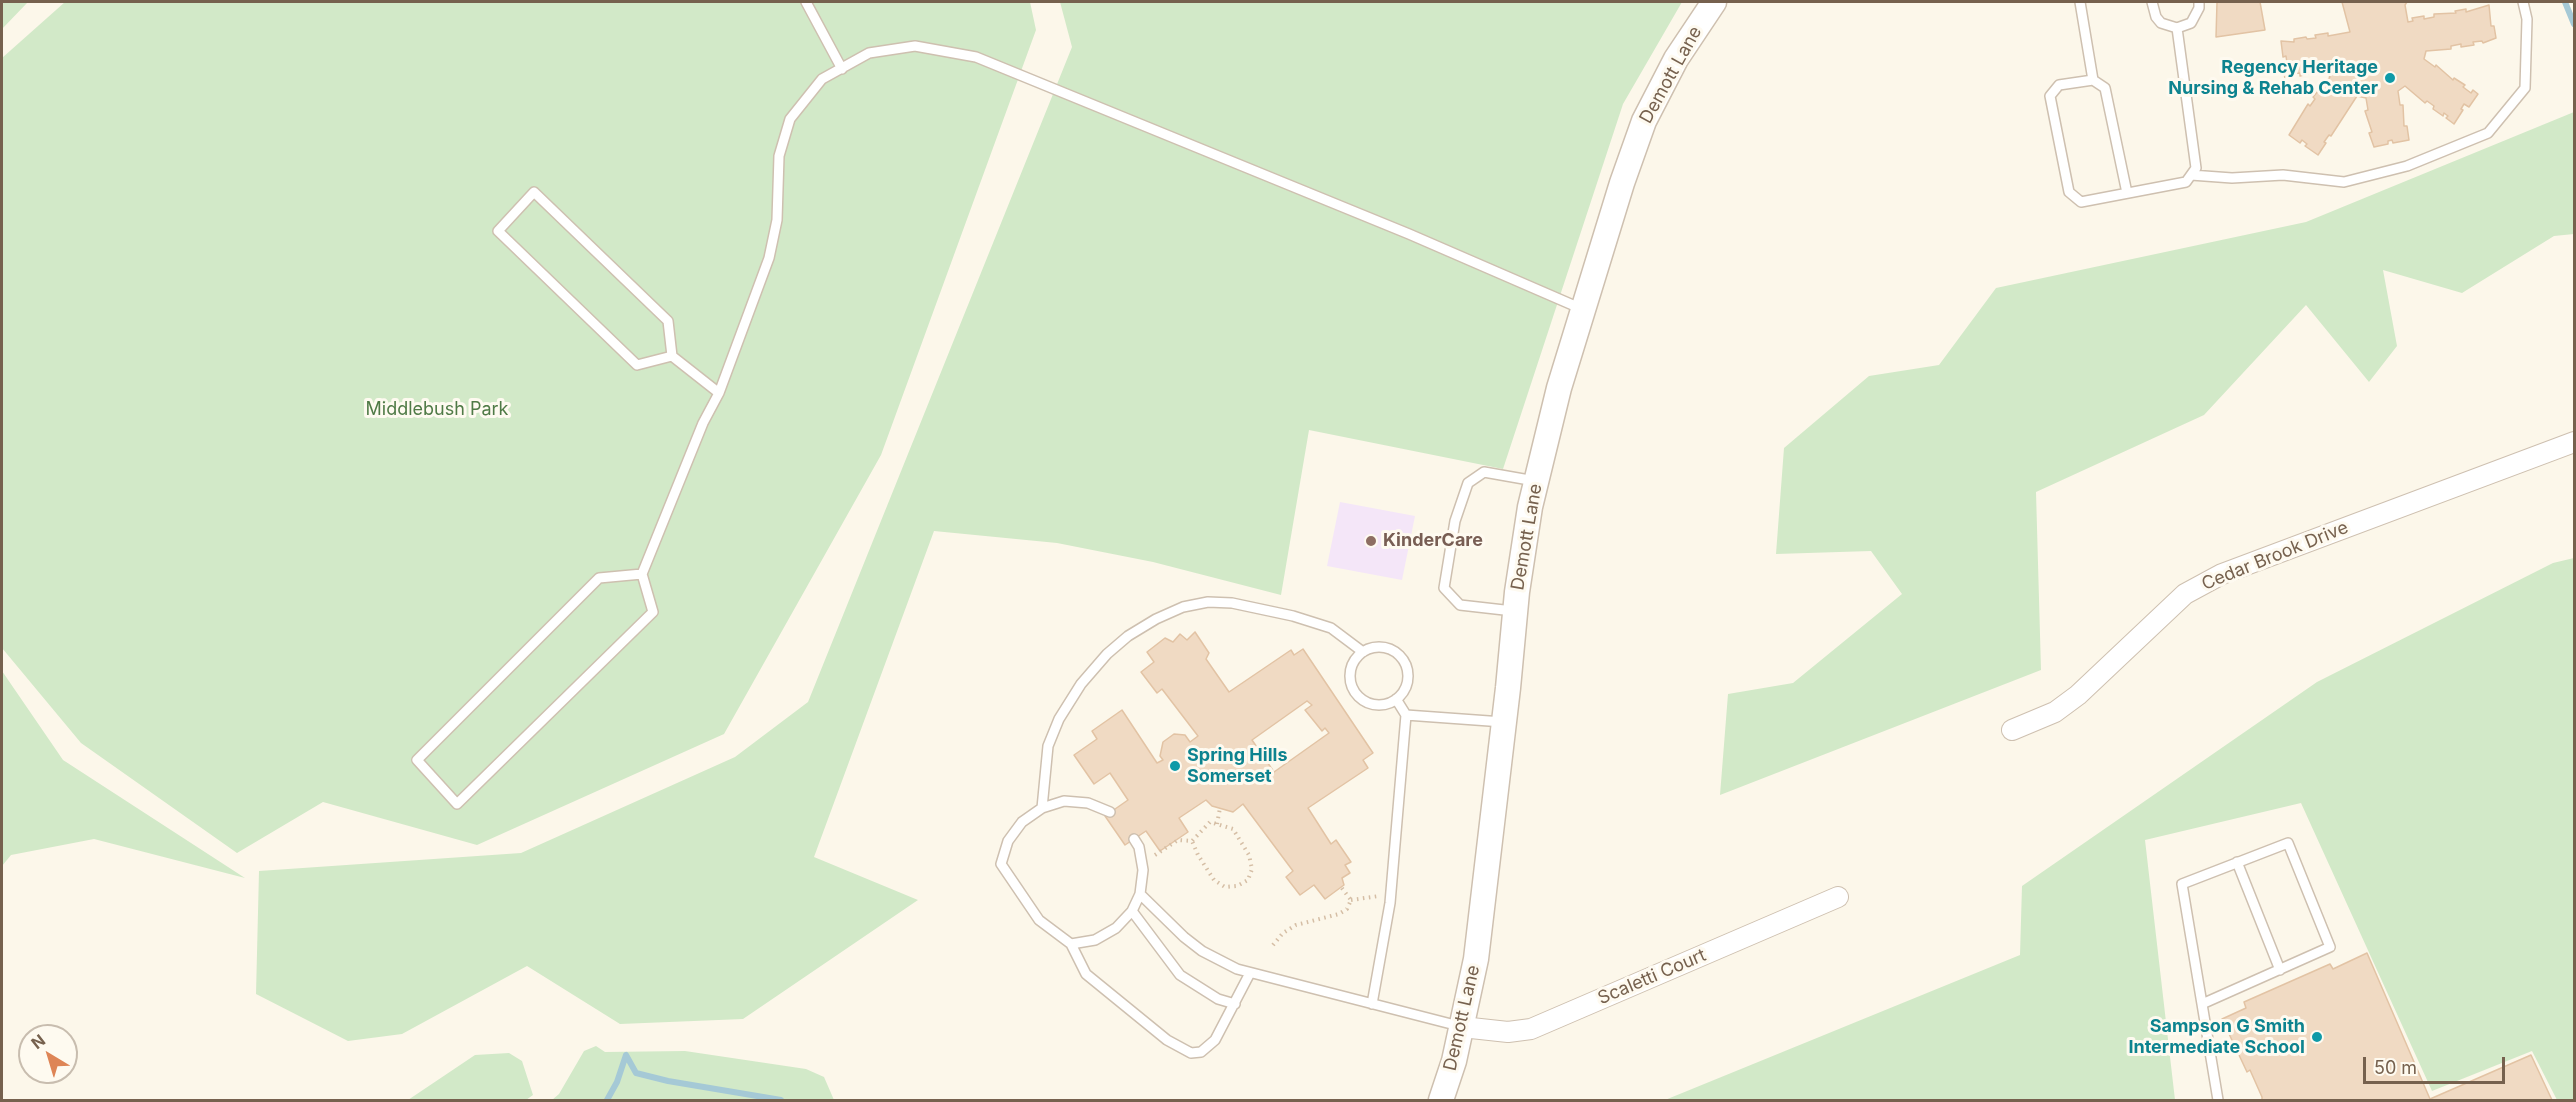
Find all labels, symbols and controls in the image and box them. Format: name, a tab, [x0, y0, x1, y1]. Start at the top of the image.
street label: Demott Lane	[1635, 23, 1707, 127]
place label: Regency Heritage Nursing & Rehab Center	[2168, 57, 2378, 100]
marker: Regency Heritage Nursing & Rehab Center	[2383, 71, 2397, 85]
park label: Middlebush Park	[366, 399, 508, 421]
street label: Demott Lane	[1507, 482, 1547, 592]
street label: Cedar Brook Drive	[2199, 517, 2351, 595]
place label: KinderCare	[1383, 530, 1483, 552]
marker: KinderCare	[1364, 534, 1378, 548]
place label: Spring Hills Somerset	[1187, 745, 1287, 788]
marker: Spring Hills Somerset	[1168, 759, 1182, 773]
street label: Scaletti Court	[1595, 945, 1709, 1009]
street label: Demott Lane	[1439, 963, 1485, 1073]
place label: Sampson G Smith Intermediate School	[2128, 1016, 2305, 1058]
north arrow	[18, 1024, 78, 1084]
text: N	[27, 1030, 49, 1053]
marker: Sampson G Smith Intermediate School	[2310, 1030, 2324, 1044]
scale bar	[2366, 1045, 2508, 1083]
text: 50 m	[2374, 1057, 2417, 1078]

